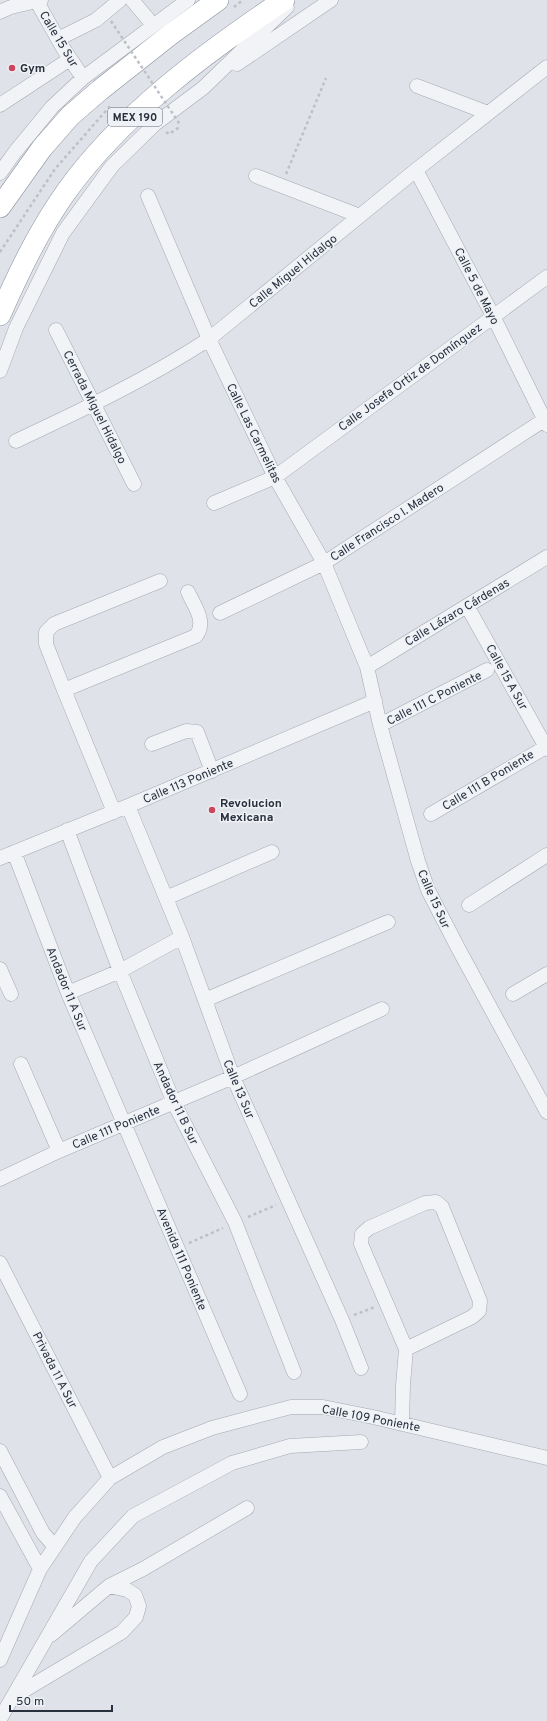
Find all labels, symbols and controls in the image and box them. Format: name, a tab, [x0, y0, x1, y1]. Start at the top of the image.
street label: Calle 15 Sur	[35, 8, 81, 71]
place label: Gym	[20, 61, 45, 77]
marker: Gym	[7, 63, 17, 73]
road number: MEX 190	[108, 108, 162, 126]
street label: Calle Miguel Hidalgo	[246, 231, 341, 312]
street label: Calle 5 de Mayo	[450, 245, 503, 328]
street label: Calle Josefa Ortiz de Domínguez	[335, 320, 486, 435]
street label: Cerrada Miguel Hidalgo	[59, 348, 130, 467]
street label: Calle Las Carmelitas	[222, 381, 284, 486]
street label: Calle Francisco I. Madero	[328, 480, 448, 566]
street label: Calle Lázaro Cárdenas	[402, 575, 513, 651]
street label: Calle 15 A Sur	[481, 642, 531, 714]
street label: Calle 111 C Poniente	[384, 668, 485, 730]
street label: Calle 111 B Poniente	[440, 747, 537, 815]
street label: Calle 113 Poniente	[141, 756, 236, 808]
place label: Revolucion Mexicana	[220, 796, 282, 826]
marker: Revolucion Mexicana	[207, 805, 217, 815]
street label: Calle 15 Sur	[413, 867, 453, 932]
street label: Andador 11 A Sur	[42, 945, 90, 1034]
street label: Calle 13 Sur	[218, 1057, 258, 1122]
street label: Andador 11 B Sur	[149, 1059, 202, 1148]
street label: Calle 111 Poniente	[70, 1102, 163, 1154]
street label: Avenida 111 Poniente	[152, 1206, 210, 1313]
street label: Privada 11 A Sur	[28, 1329, 80, 1412]
street label: Calle 109 Poniente	[320, 1402, 421, 1436]
scale bar	[10, 1687, 112, 1713]
text: 50 m	[16, 1694, 44, 1710]

